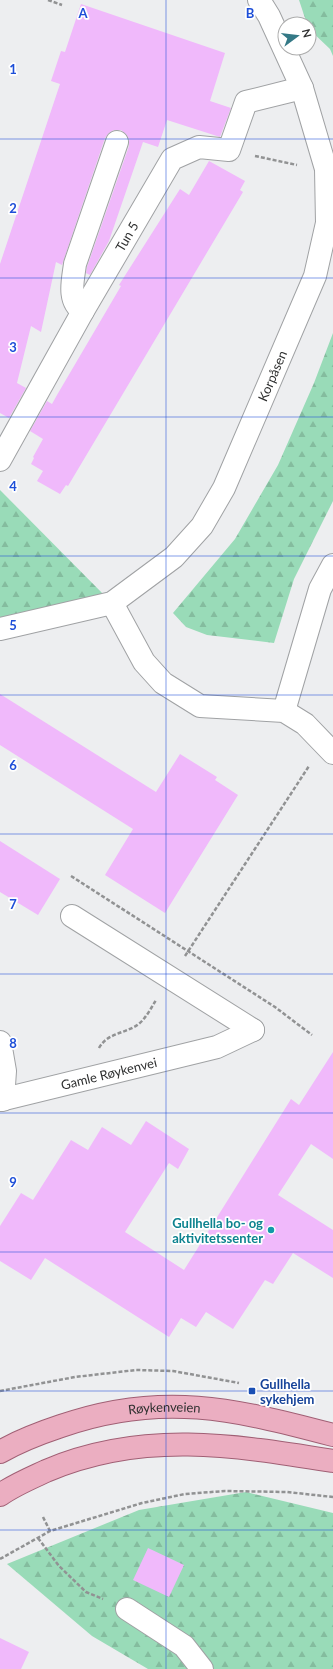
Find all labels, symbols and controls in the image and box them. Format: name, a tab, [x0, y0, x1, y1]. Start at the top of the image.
text: A	[77, 5, 88, 21]
text: B	[246, 5, 255, 21]
north arrow	[277, 16, 317, 56]
text: N	[300, 28, 315, 39]
text: 1	[9, 61, 17, 77]
text: 2	[9, 200, 17, 216]
street label: Tun 5	[112, 219, 142, 254]
text: 3	[9, 339, 17, 355]
street label: Korpåsen	[254, 348, 290, 404]
text: 4	[9, 478, 17, 494]
text: 5	[9, 617, 17, 633]
text: 6	[9, 757, 17, 773]
text: 7	[9, 896, 17, 912]
text: 8	[9, 1035, 17, 1051]
street label: Gamle Røykenvei	[59, 1054, 158, 1093]
text: 9	[9, 1174, 17, 1190]
place label: Gullhella bo- og aktivitetssenter	[172, 1215, 263, 1246]
marker: Gullhella bo- og aktivitetssenter	[266, 1225, 276, 1235]
place label: Gullhella sykehjem	[260, 1376, 315, 1407]
marker: Gullhella sykehjem	[247, 1386, 257, 1396]
street label: Røykenveien	[127, 1399, 201, 1417]

